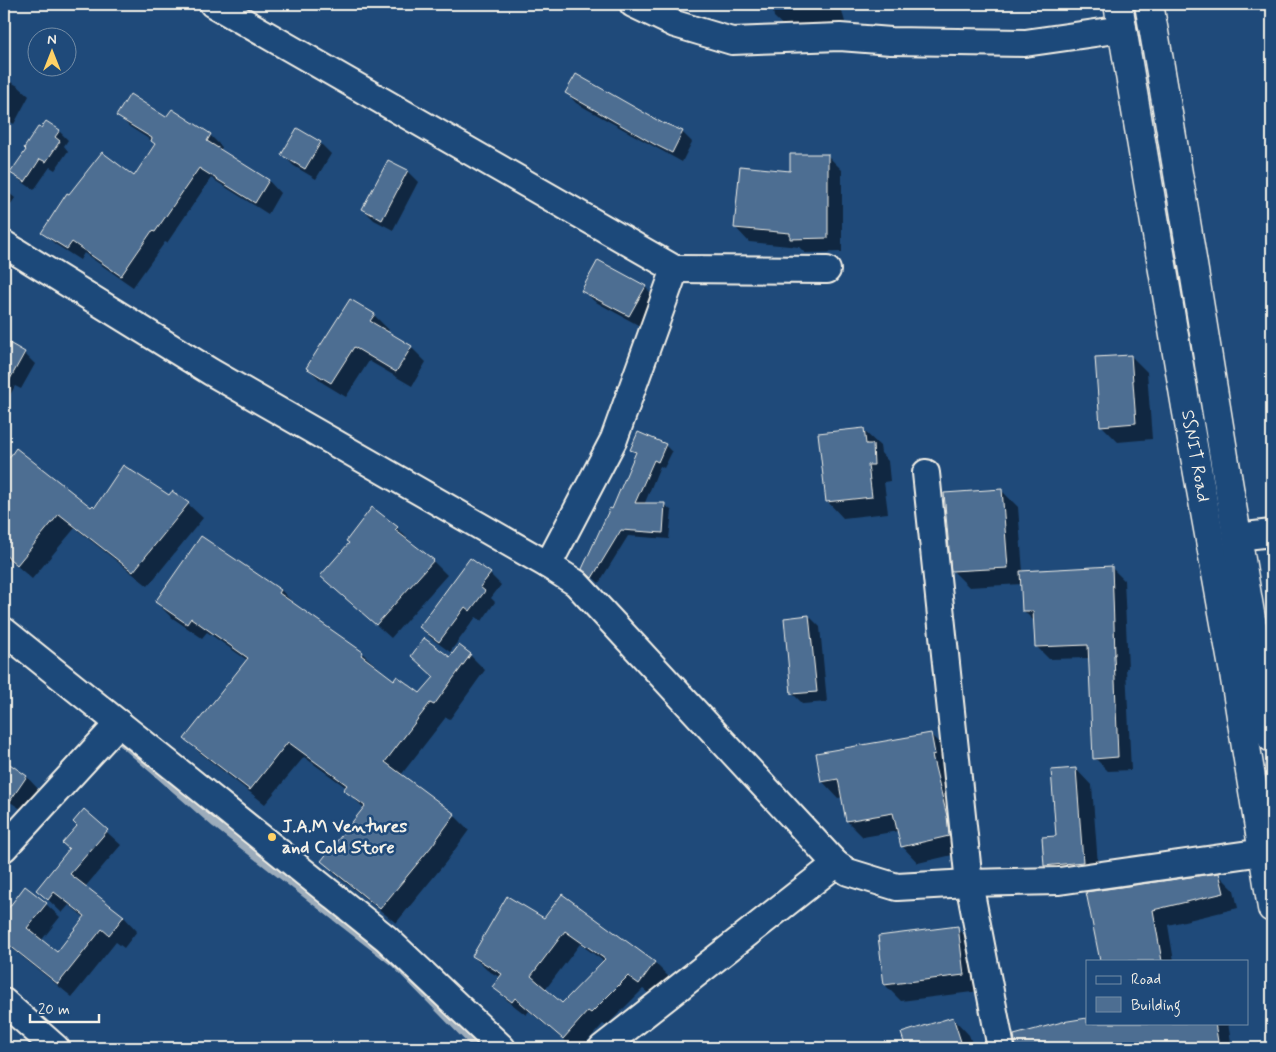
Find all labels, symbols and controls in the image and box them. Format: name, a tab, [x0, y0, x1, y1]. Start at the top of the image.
north arrow	[28, 28, 78, 78]
text: N	[47, 31, 57, 49]
street label: SSNIT Road	[1175, 408, 1215, 504]
place label: J.A.M Ventures and Cold Store	[282, 815, 407, 860]
marker: J.A.M Ventures and Cold Store	[266, 831, 278, 843]
legend	[1086, 960, 1248, 1024]
text: Road	[1131, 970, 1161, 990]
scale bar	[30, 992, 99, 1024]
text: Building	[1131, 996, 1181, 1017]
text: 20 m	[38, 1000, 70, 1020]

